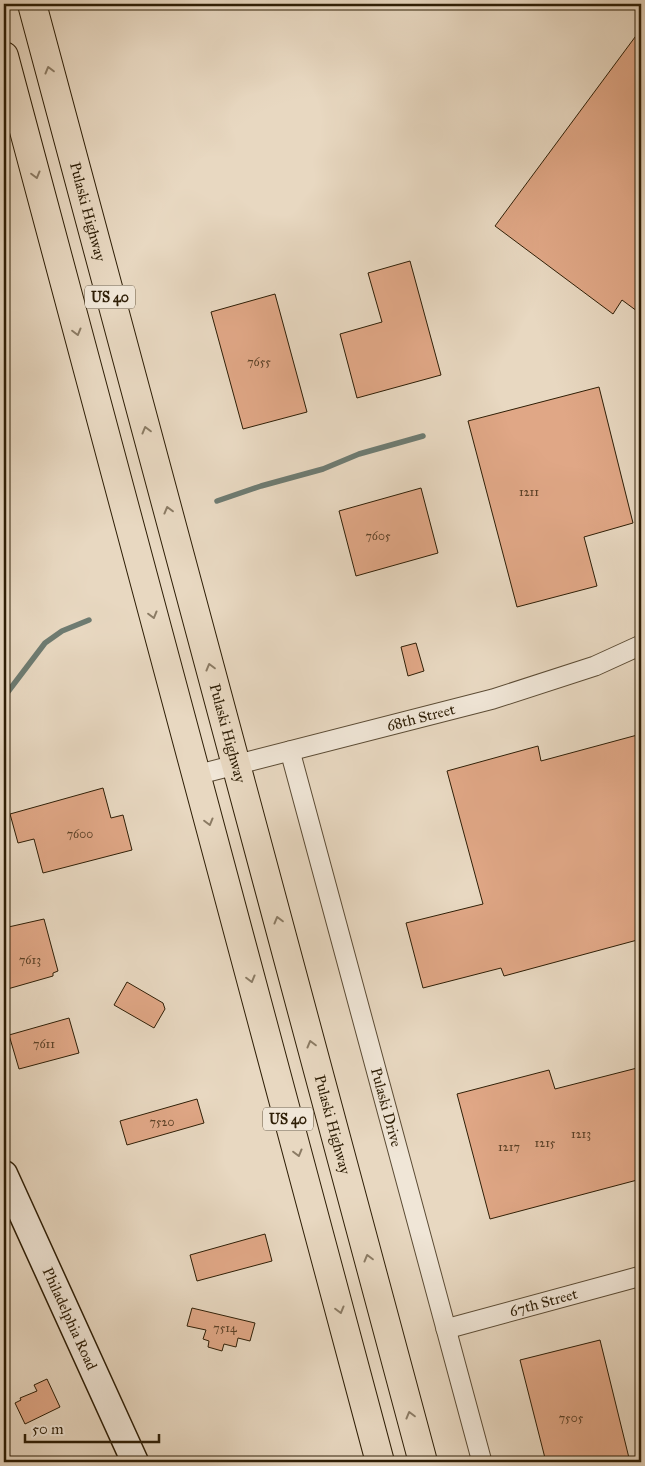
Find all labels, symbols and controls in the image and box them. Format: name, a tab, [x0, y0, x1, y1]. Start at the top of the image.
one-way arrow	[45, 66, 55, 75]
street label: Pulaski Highway	[66, 160, 110, 264]
one-way arrow	[30, 171, 41, 180]
road number: US 40	[85, 286, 135, 308]
one-way arrow	[72, 328, 82, 336]
house number: 7655	[247, 355, 271, 369]
one-way arrow	[141, 425, 152, 434]
house number: 1211	[519, 485, 539, 499]
one-way arrow	[163, 506, 174, 515]
house number: 7605	[365, 529, 391, 543]
one-way arrow	[147, 610, 158, 619]
one-way arrow	[205, 662, 216, 671]
street label: Pulaski Highway	[206, 682, 250, 786]
street label: 68th Street	[385, 700, 458, 735]
one-way arrow	[203, 818, 214, 827]
house number: 7600	[67, 827, 93, 841]
one-way arrow	[273, 915, 284, 924]
house number: 7613	[19, 953, 41, 967]
one-way arrow	[245, 975, 256, 984]
house number: 7611	[33, 1037, 55, 1051]
one-way arrow	[306, 1039, 317, 1048]
street label: Pulaski Drive	[367, 1066, 406, 1149]
street label: Pulaski Highway	[311, 1073, 355, 1177]
road number: US 40	[263, 1108, 313, 1130]
house number: 7520	[150, 1115, 174, 1129]
house number: 1213	[571, 1127, 591, 1141]
house number: 1215	[535, 1136, 556, 1150]
house number: 1217	[498, 1140, 520, 1154]
one-way arrow	[292, 1148, 302, 1157]
one-way arrow	[363, 1254, 374, 1263]
street label: Philadelphia Road	[39, 1265, 101, 1373]
street label: 67th Street	[507, 1284, 580, 1320]
one-way arrow	[334, 1305, 344, 1314]
house number: 7514	[213, 1321, 237, 1335]
scale bar	[25, 1411, 159, 1443]
one-way arrow	[405, 1411, 416, 1420]
house number: 7505	[559, 1411, 584, 1425]
text: 50 m	[32, 1420, 64, 1438]

